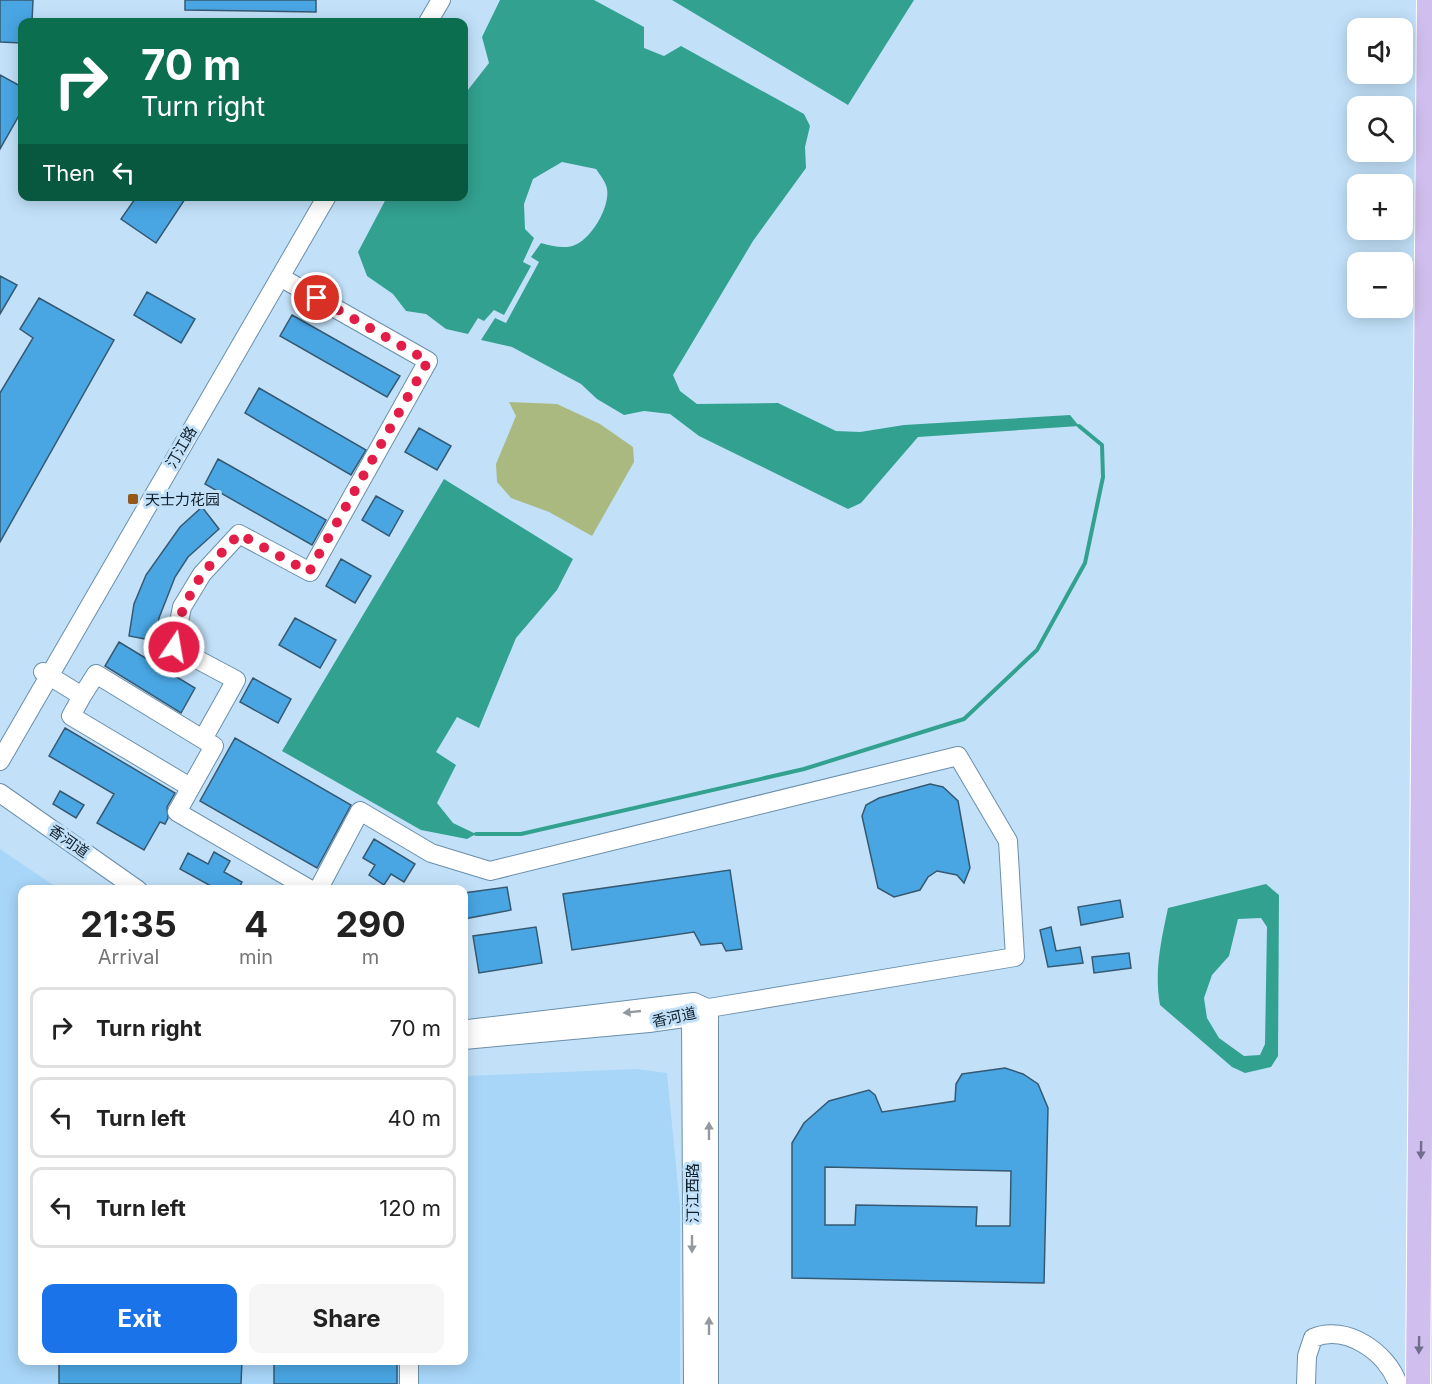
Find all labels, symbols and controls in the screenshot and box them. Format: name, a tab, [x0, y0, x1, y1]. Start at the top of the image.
map controls	[1347, 18, 1413, 318]
button: sound	[1347, 18, 1413, 84]
text: 70 m	[141, 39, 241, 90]
icon: right	[42, 42, 120, 120]
text: Turn right	[141, 90, 265, 123]
button: search	[1347, 96, 1413, 162]
icon: left	[107, 156, 140, 189]
text: Then	[42, 160, 95, 186]
button: +	[1347, 174, 1413, 240]
button: −	[1347, 252, 1413, 318]
pin	[291, 272, 342, 323]
icon: arrive	[300, 281, 333, 314]
street label: 汀江路	[162, 423, 200, 471]
place label: 天士力花园	[145, 490, 220, 509]
marker: 天士力花园	[126, 492, 140, 506]
position arrow	[142, 615, 206, 679]
street label: 香河道	[45, 820, 93, 862]
text: 21:35	[80, 902, 177, 946]
text: 4	[244, 902, 268, 946]
text: 290	[335, 902, 406, 946]
text: Arrival	[98, 945, 159, 969]
text: min	[239, 945, 273, 969]
text: m	[362, 945, 379, 969]
street label: 香河道	[650, 1003, 698, 1031]
one-way arrow	[622, 1007, 641, 1016]
icon: right	[45, 1011, 78, 1044]
text: Turn right	[96, 1015, 202, 1041]
text: 70 m	[390, 1015, 441, 1041]
icon: left	[45, 1101, 78, 1134]
text: Turn left	[96, 1105, 186, 1131]
text: 40 m	[387, 1105, 441, 1131]
one-way arrow	[704, 1121, 714, 1140]
one-way arrow	[1416, 1141, 1426, 1160]
street label: 汀江西路	[683, 1163, 702, 1223]
icon: left	[45, 1191, 78, 1224]
text: Turn left	[96, 1195, 186, 1221]
text: 120 m	[379, 1195, 441, 1221]
one-way arrow	[687, 1234, 697, 1253]
button: Exit	[42, 1284, 237, 1353]
button: Share	[249, 1284, 444, 1353]
one-way arrow	[704, 1316, 714, 1335]
one-way arrow	[1414, 1336, 1423, 1355]

